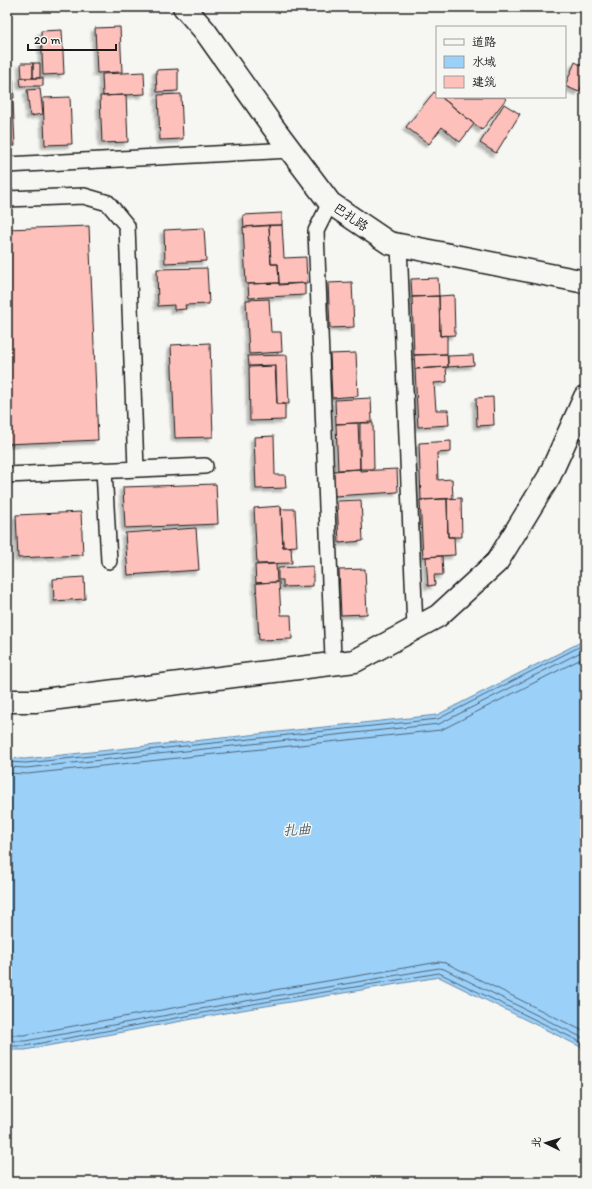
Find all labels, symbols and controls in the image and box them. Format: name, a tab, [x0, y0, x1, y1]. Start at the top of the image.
scale bar	[28, 26, 116, 52]
legend	[436, 26, 566, 98]
text: 20 m	[34, 33, 61, 47]
text: 道路	[472, 35, 496, 49]
text: 水域	[472, 55, 496, 69]
text: 建筑	[472, 75, 496, 89]
street label: 巴扎路	[331, 200, 371, 234]
water label: 扎曲	[283, 821, 312, 839]
north arrow	[526, 1123, 566, 1163]
text: 北	[530, 1136, 543, 1148]

